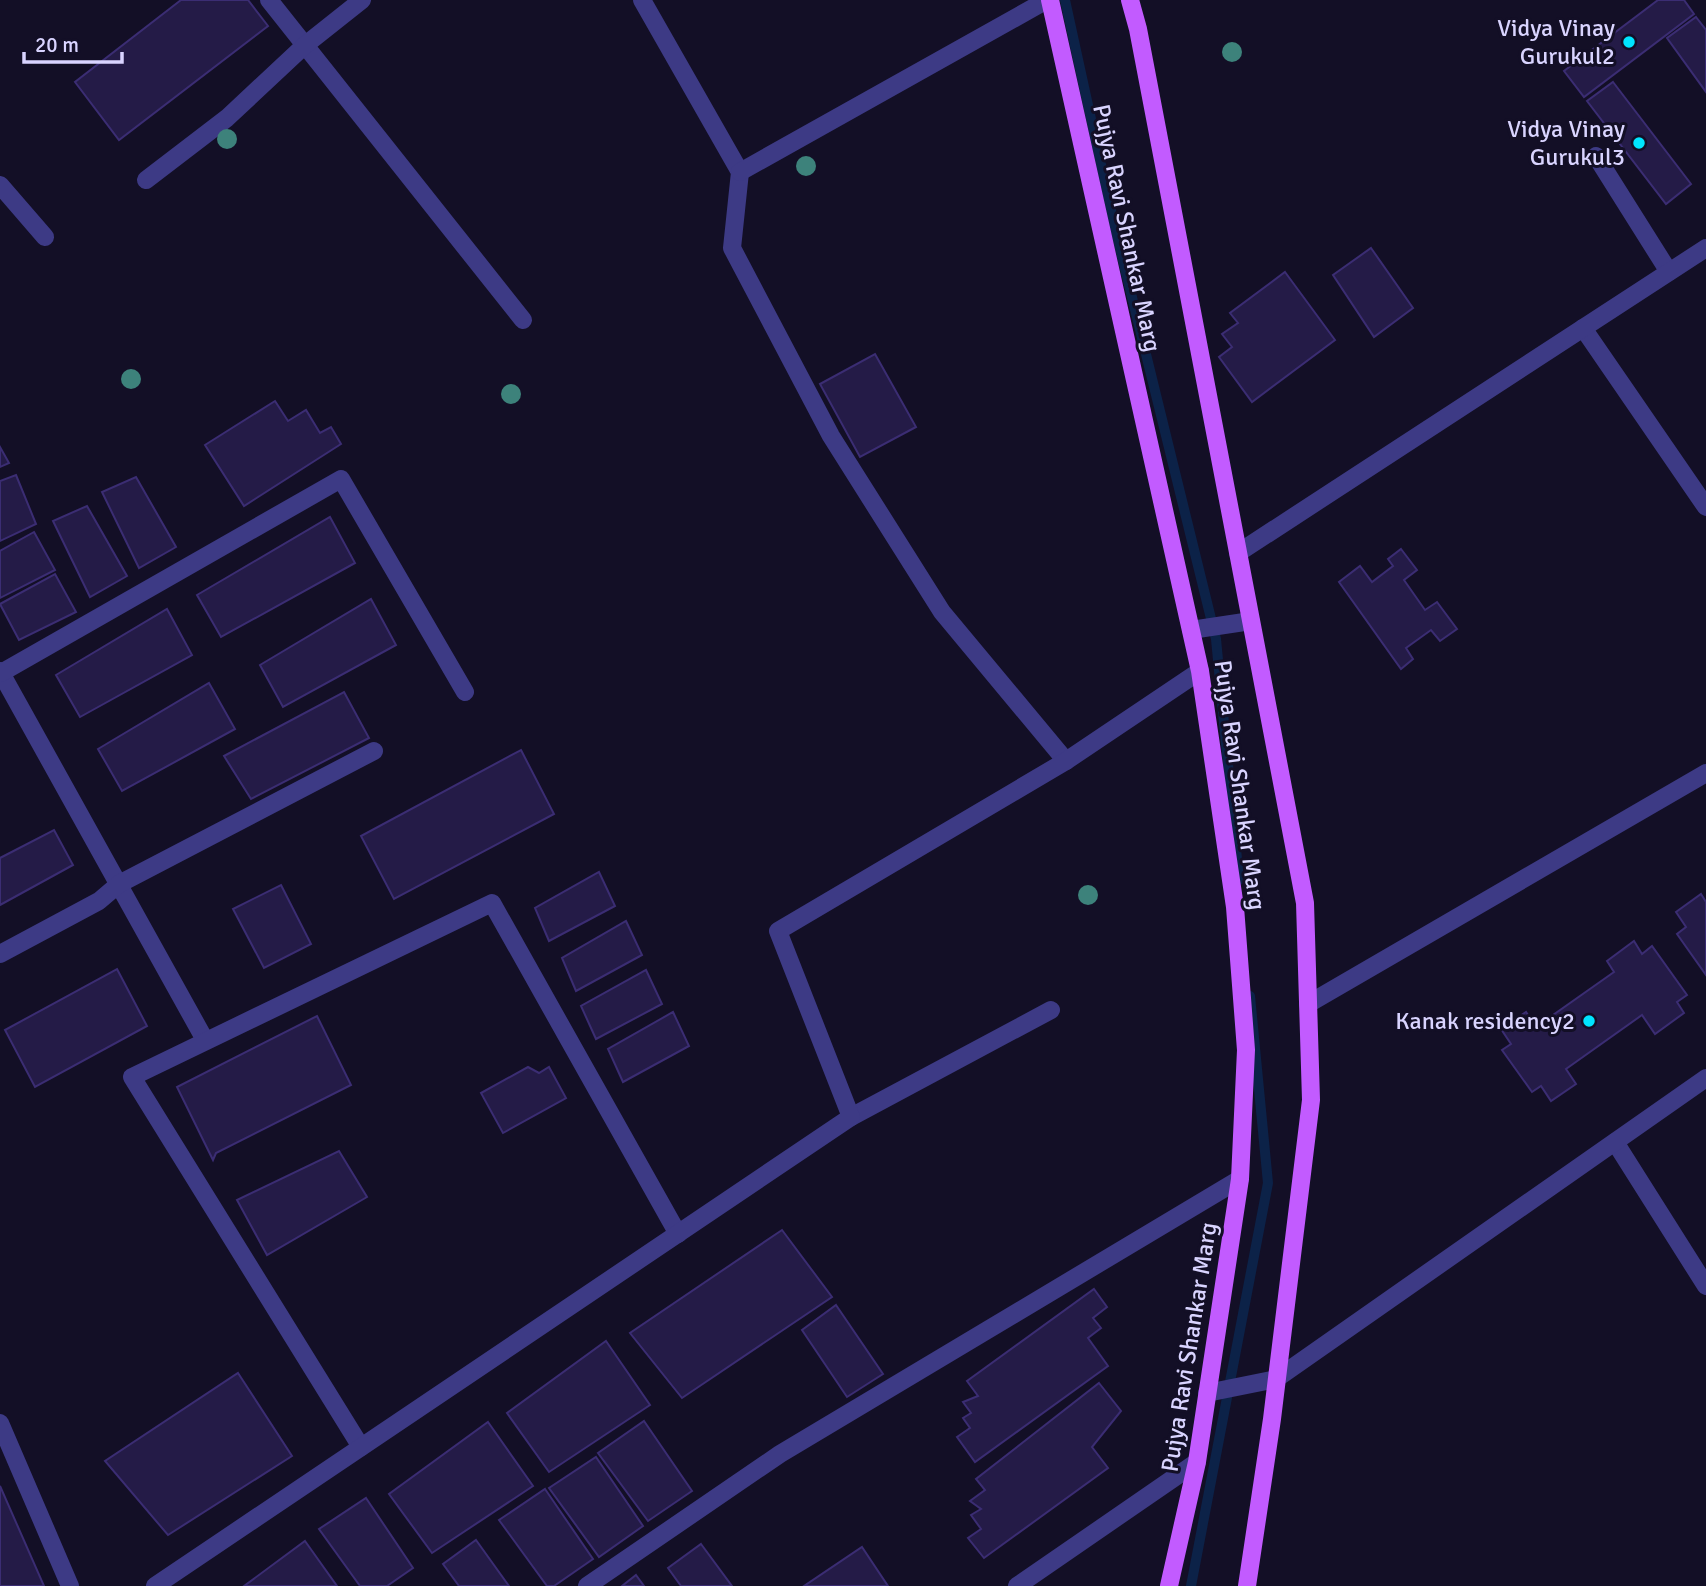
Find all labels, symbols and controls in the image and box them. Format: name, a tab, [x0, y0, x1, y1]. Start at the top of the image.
place label: Vidya Vinay Gurukul2	[1497, 13, 1615, 71]
scale bar	[24, 21, 122, 65]
text: 20 m	[35, 32, 79, 58]
marker: Vidya Vinay Gurukul2	[1621, 34, 1637, 50]
street label: Pujya Ravi Shankar Marg	[1086, 101, 1168, 355]
place label: Vidya Vinay Gurukul3	[1507, 114, 1625, 172]
marker: Vidya Vinay Gurukul3	[1631, 135, 1647, 151]
street label: Pujya Ravi Shankar Marg	[1208, 658, 1272, 912]
place label: Kanak residency2	[1395, 1006, 1575, 1036]
marker: Kanak residency2	[1581, 1013, 1597, 1029]
street label: Pujya Ravi Shankar Marg	[1154, 1220, 1224, 1474]

